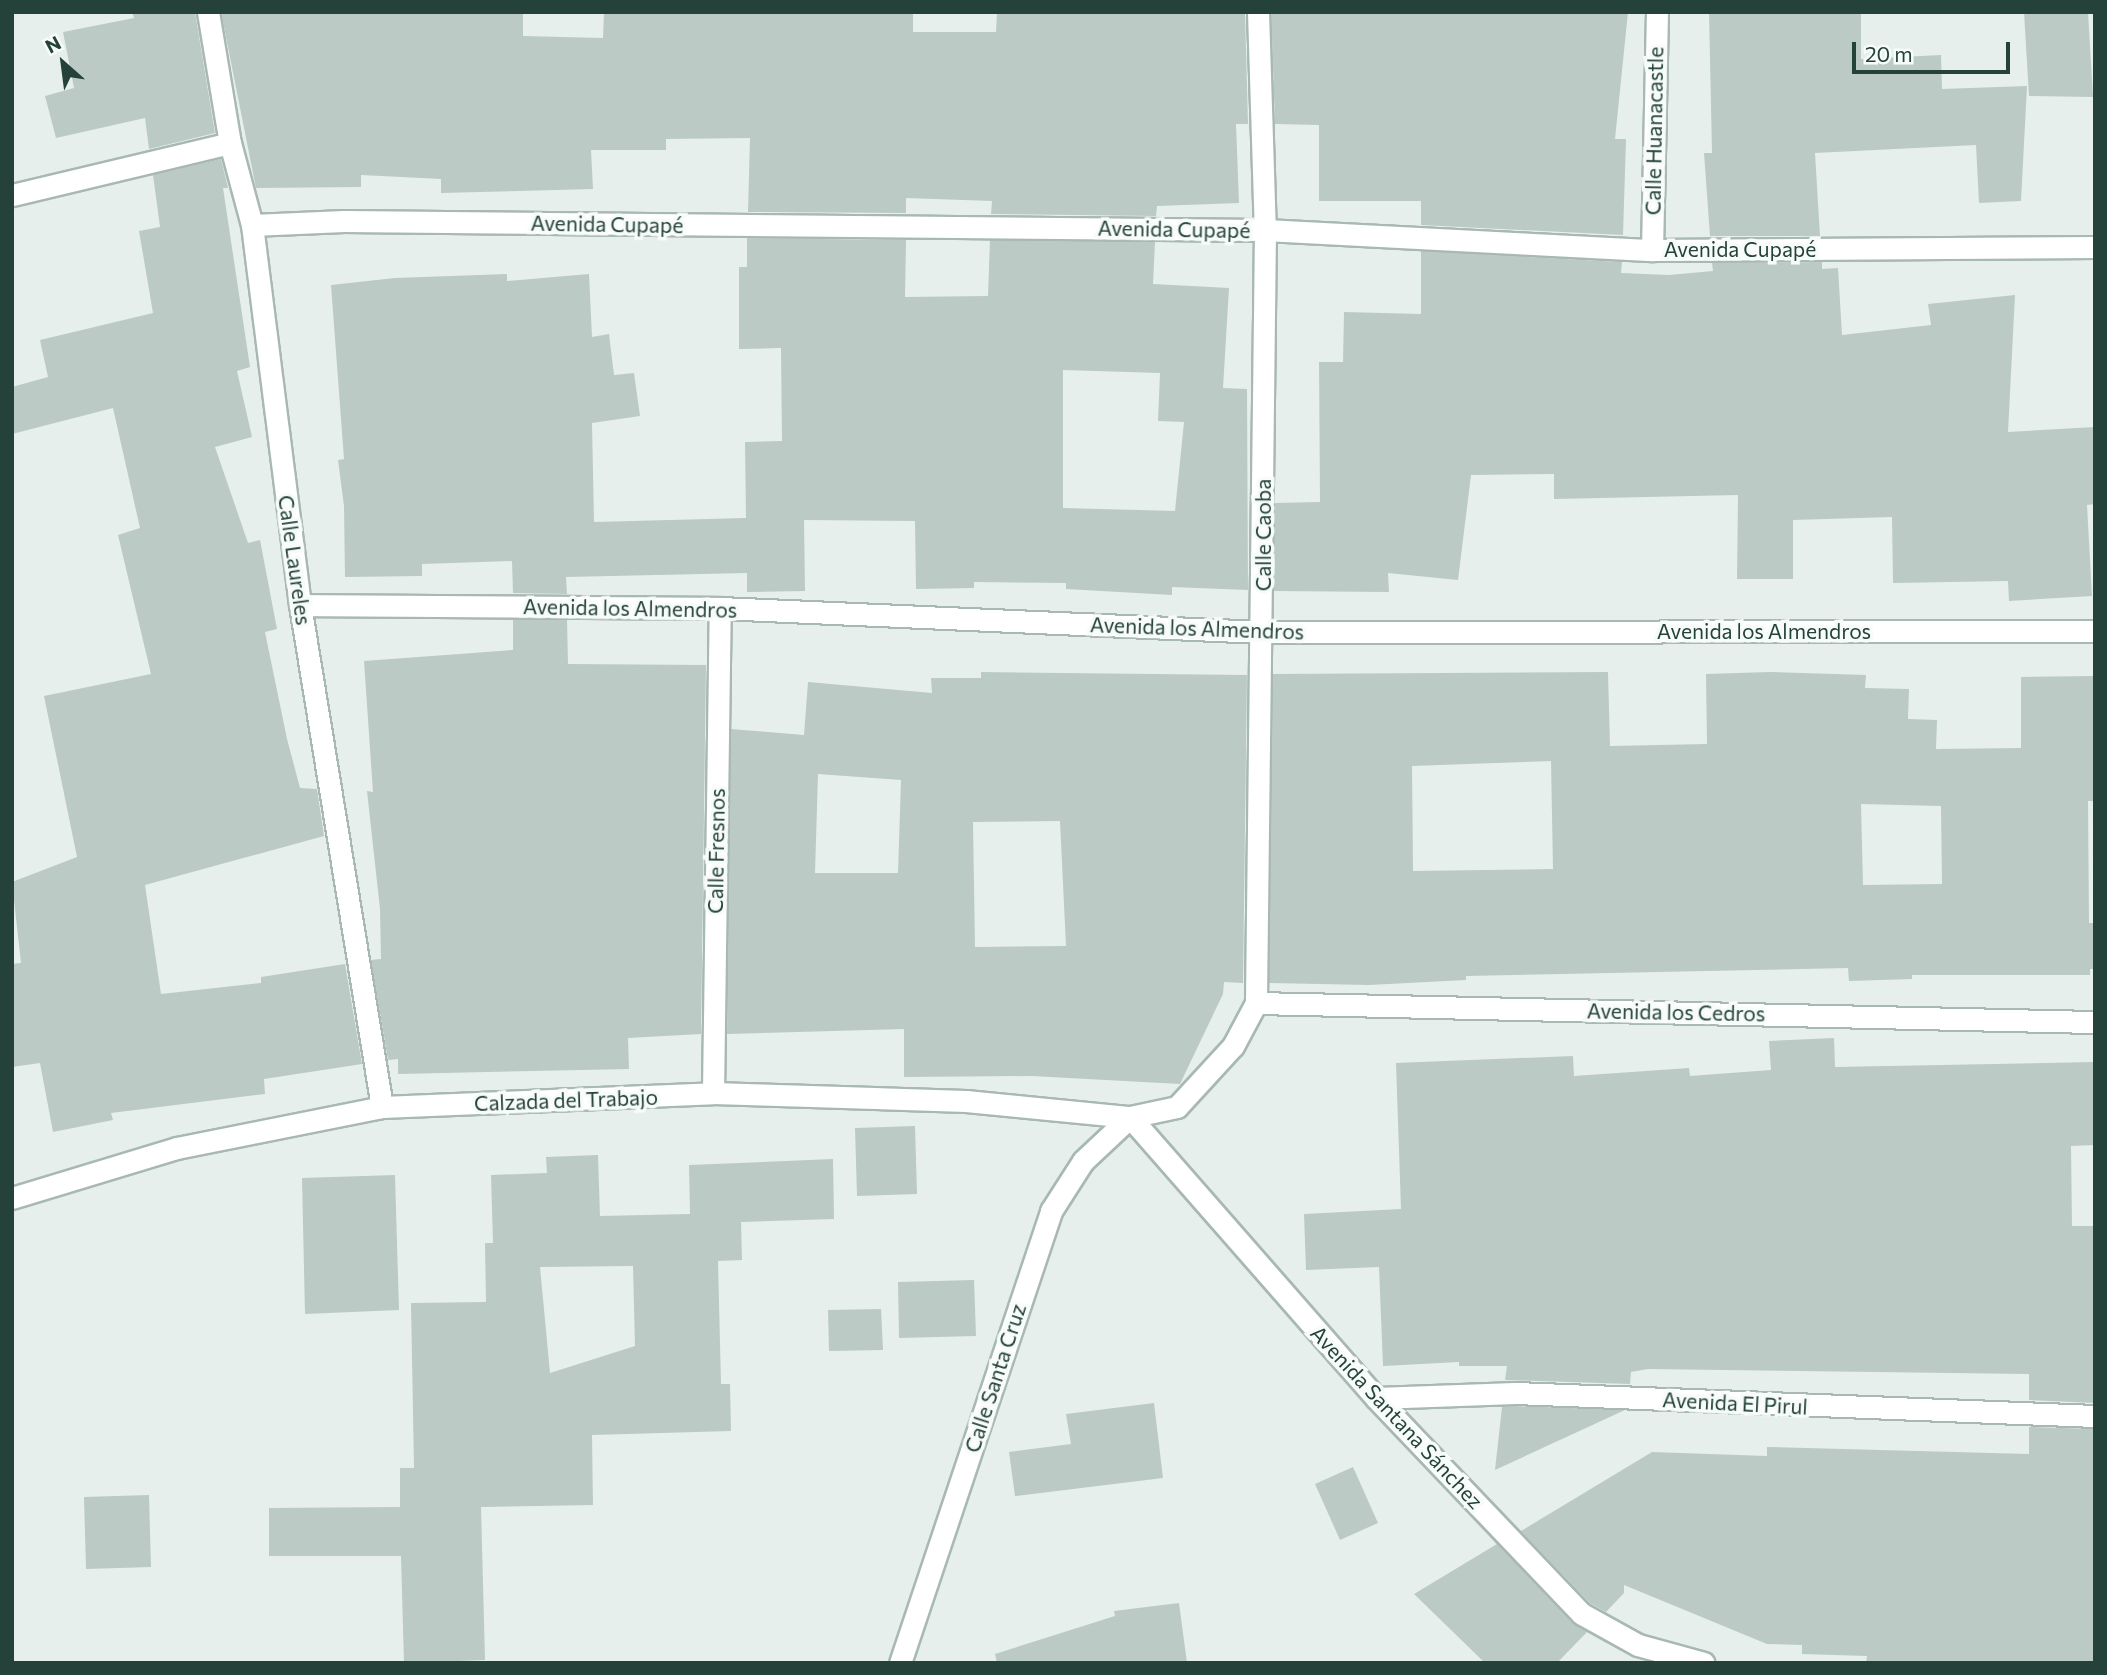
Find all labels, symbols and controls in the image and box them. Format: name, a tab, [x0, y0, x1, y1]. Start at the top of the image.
north arrow	[28, 28, 98, 98]
scale bar	[1855, 28, 2012, 72]
text: N	[41, 31, 65, 58]
text: 20 m	[1865, 41, 1913, 66]
street label: Calle Huanacastle	[1640, 47, 1668, 215]
street label: Avenida Cupapé	[530, 210, 684, 238]
street label: Avenida Cupapé	[1097, 215, 1251, 243]
street label: Avenida Cupapé	[1664, 236, 1816, 262]
street label: Calle Caoba	[1250, 479, 1276, 591]
street label: Calle Laureles	[273, 493, 317, 627]
street label: Avenida los Almendros	[523, 594, 737, 622]
street label: Avenida los Almendros	[1089, 612, 1305, 644]
street label: Avenida los Almendros	[1657, 618, 1871, 644]
street label: Calle Fresnos	[702, 788, 730, 914]
street label: Avenida los Cedros	[1587, 998, 1765, 1026]
street label: Calzada del Trabajo	[474, 1084, 658, 1116]
street label: Calle Santa Cruz	[959, 1300, 1031, 1456]
street label: Avenida Santana Sánchez	[1306, 1320, 1488, 1514]
street label: Avenida El Pirul	[1662, 1387, 1808, 1419]

